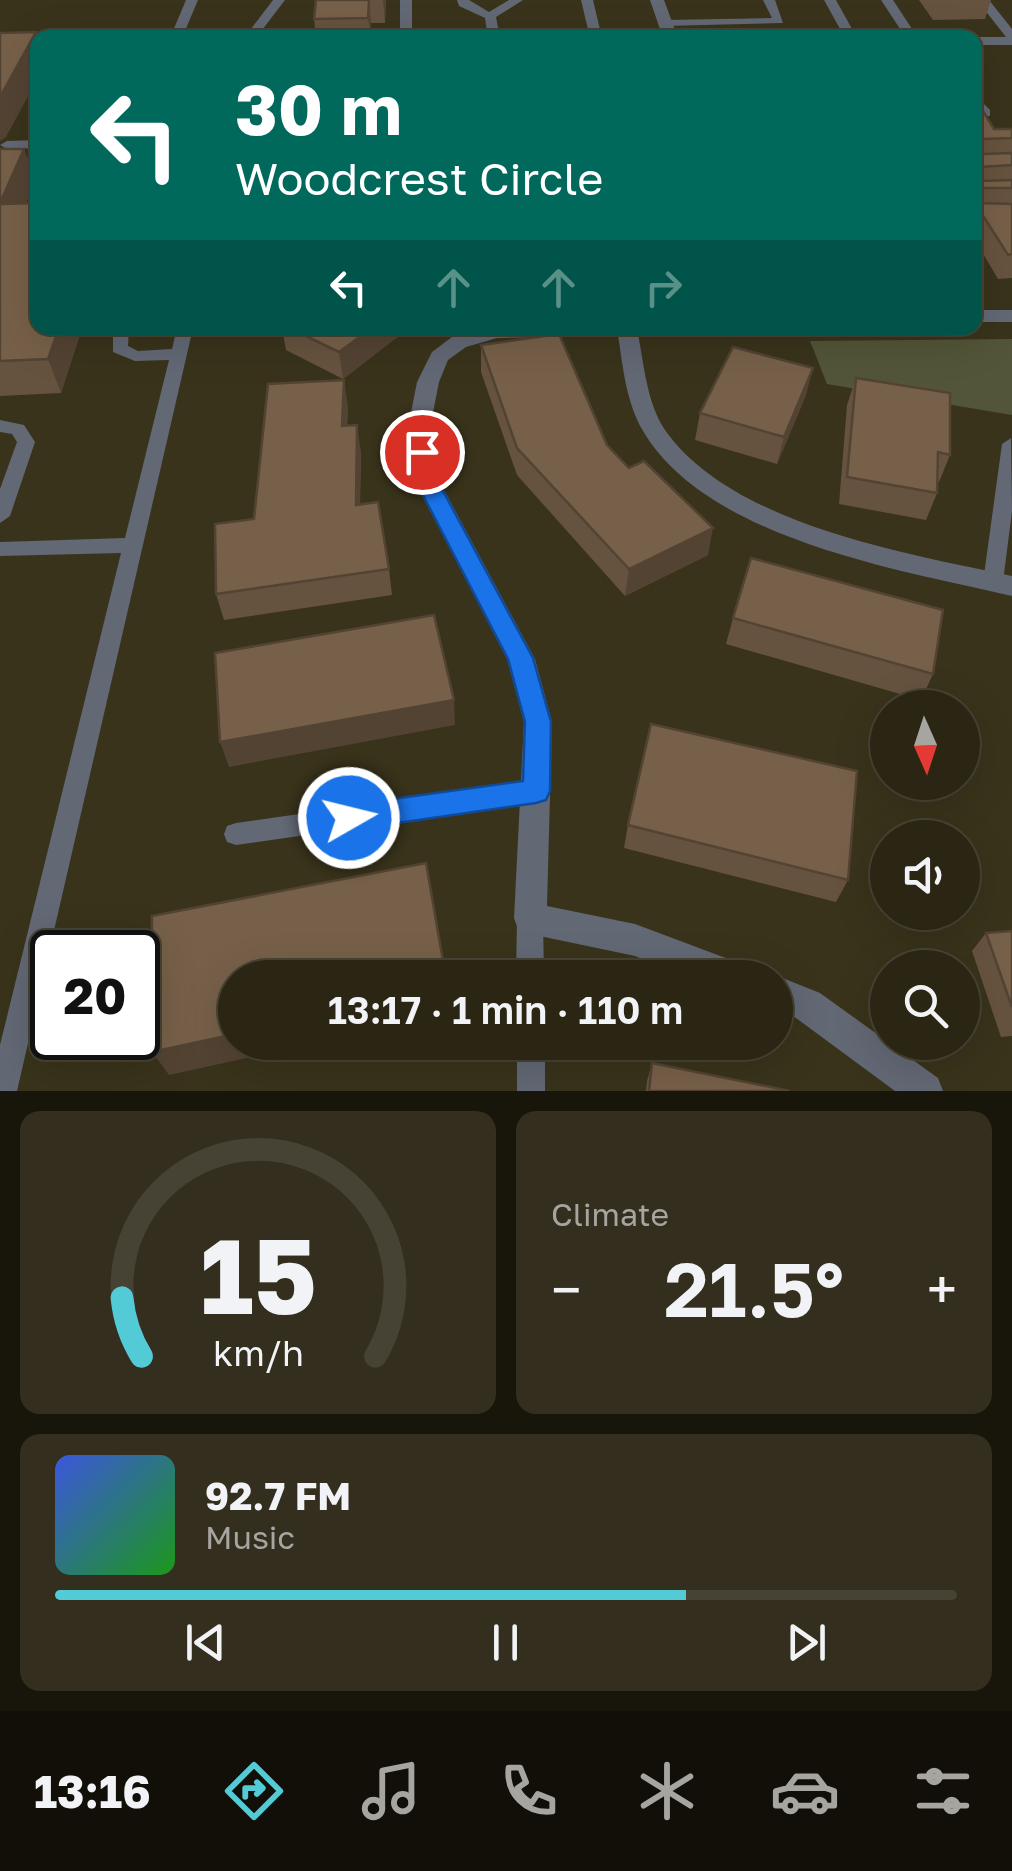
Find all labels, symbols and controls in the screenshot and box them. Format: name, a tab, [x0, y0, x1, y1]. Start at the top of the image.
text: 30 m	[235, 66, 402, 150]
icon: left	[70, 70, 200, 200]
text: Woodcrest Circle	[235, 151, 603, 205]
icon: left	[321, 260, 376, 315]
icon: ahead	[426, 260, 481, 315]
icon: ahead	[531, 260, 586, 315]
icon: right	[636, 260, 691, 315]
pin	[380, 410, 465, 495]
icon: arrive	[395, 425, 450, 480]
north arrow	[870, 690, 980, 800]
map controls	[870, 690, 980, 1060]
position arrow	[297, 766, 401, 870]
button: sound	[870, 820, 980, 930]
speed limit sign: 20	[30, 930, 160, 1060]
button: search	[870, 950, 980, 1060]
text: 13:17 · 1 min · 110 m	[328, 987, 683, 1032]
text: Climate	[551, 1195, 669, 1233]
text: 15	[199, 1212, 317, 1337]
text: 21.5°	[664, 1243, 844, 1334]
text: −	[551, 1256, 581, 1322]
text: +	[927, 1256, 957, 1322]
text: km/h	[213, 1331, 303, 1374]
text: 92.7 FM	[205, 1473, 351, 1518]
text: Music	[205, 1518, 295, 1556]
icon: previous	[178, 1615, 233, 1670]
icon: pause	[478, 1615, 533, 1670]
icon: next	[779, 1615, 834, 1670]
icon: directions	[219, 1756, 289, 1826]
icon: music	[356, 1756, 426, 1826]
icon: phone	[494, 1756, 564, 1826]
icon: climate	[632, 1756, 702, 1826]
icon: car	[770, 1756, 840, 1826]
icon: filters	[908, 1756, 978, 1826]
text: 13:16	[34, 1764, 151, 1818]

